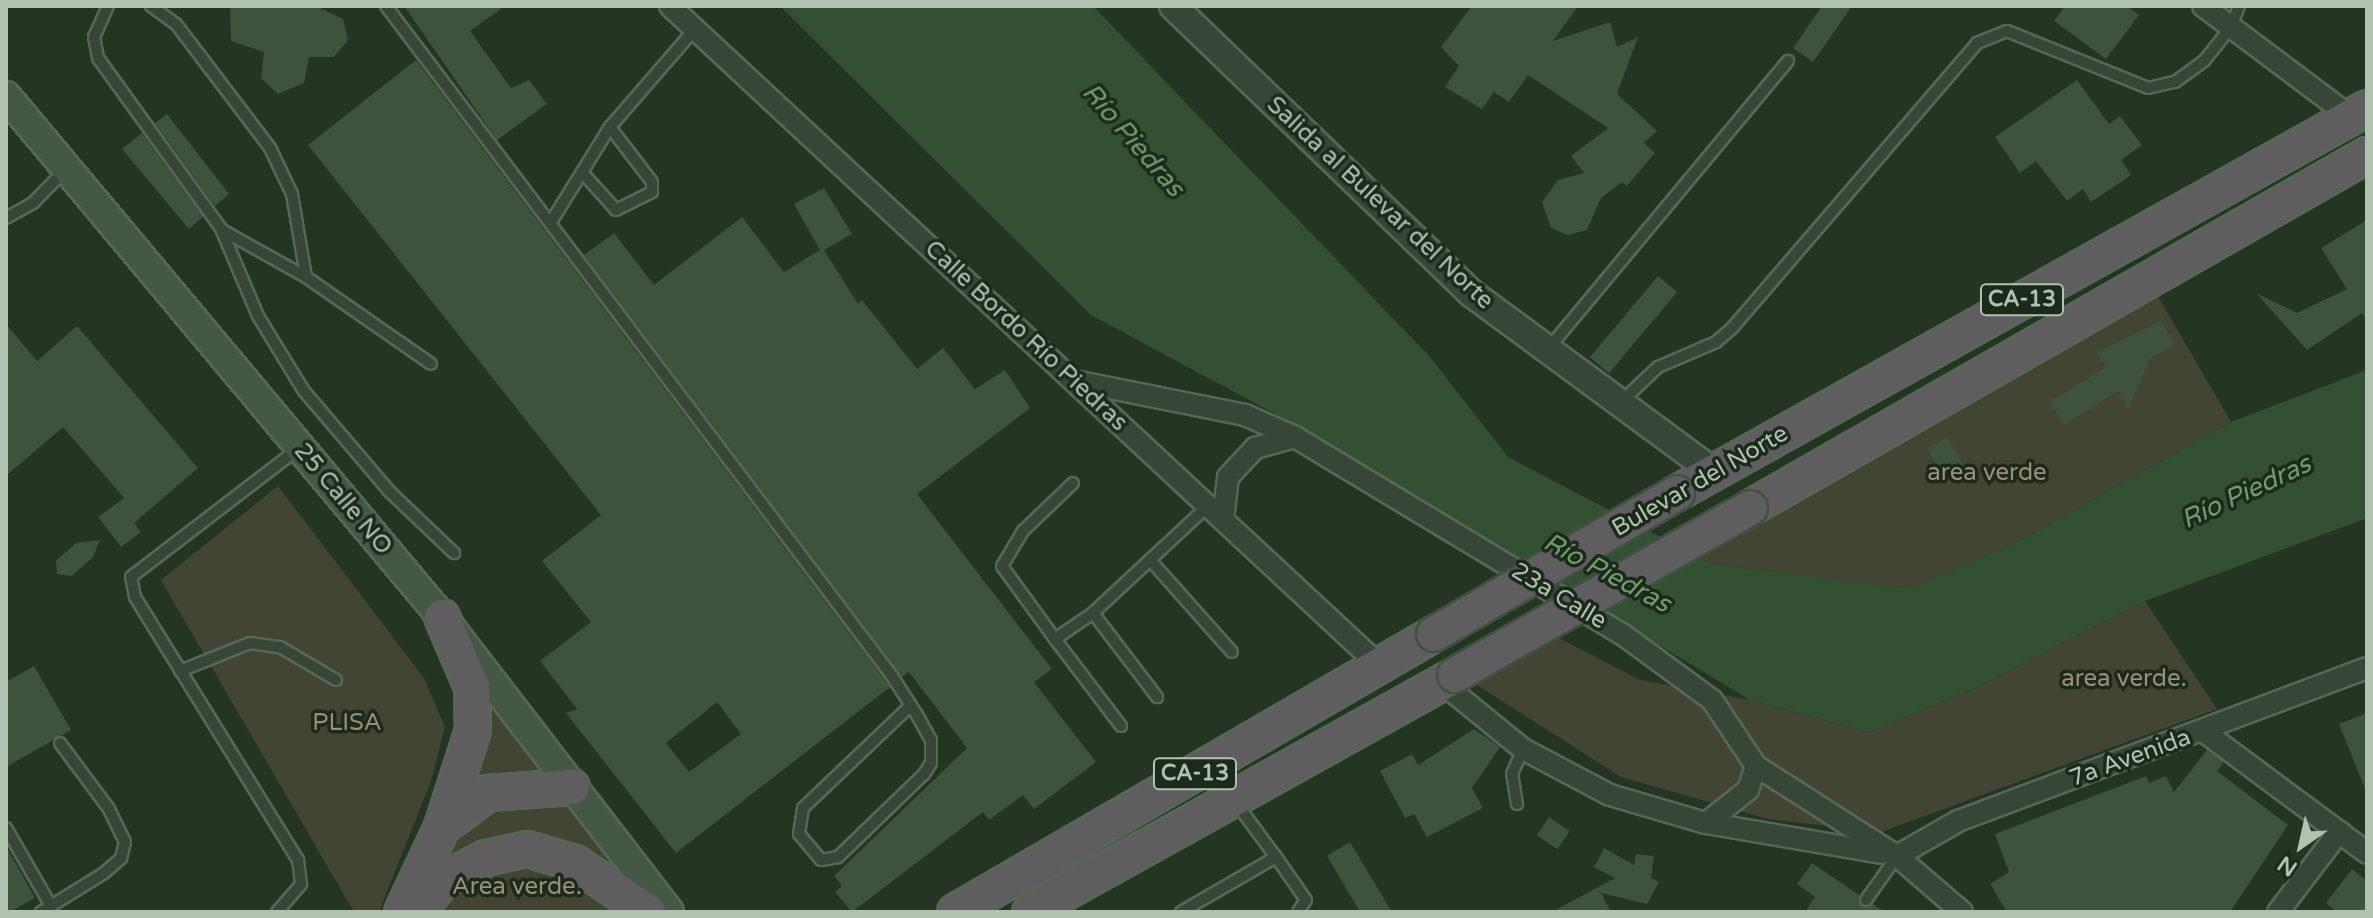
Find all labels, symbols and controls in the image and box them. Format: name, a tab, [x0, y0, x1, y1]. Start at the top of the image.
water label: Río Piedras	[1075, 77, 1191, 203]
street label: Salida al Bulevar del Norte	[1261, 90, 1499, 316]
street label: Calle Bordo Río Piedras	[919, 235, 1133, 437]
road number: CA-13	[1978, 282, 2066, 318]
street label: Bulevar del Norte	[1607, 419, 1793, 543]
street label: 25 Calle NO	[288, 437, 398, 561]
water label: Río Piedras	[2176, 448, 2316, 536]
park label: area verde	[1927, 459, 2047, 487]
water label: Río Piedras	[1538, 526, 1676, 620]
street label: 23a Calle	[1506, 556, 1612, 636]
park label: area verde.	[2061, 665, 2187, 693]
park label: PLISA	[312, 709, 382, 737]
street label: 7a Avenida	[2065, 723, 2195, 793]
road number: CA-13	[1151, 756, 1239, 792]
north arrow	[2261, 806, 2341, 886]
text: N	[2273, 850, 2302, 882]
park label: Area verde.	[452, 873, 582, 901]

